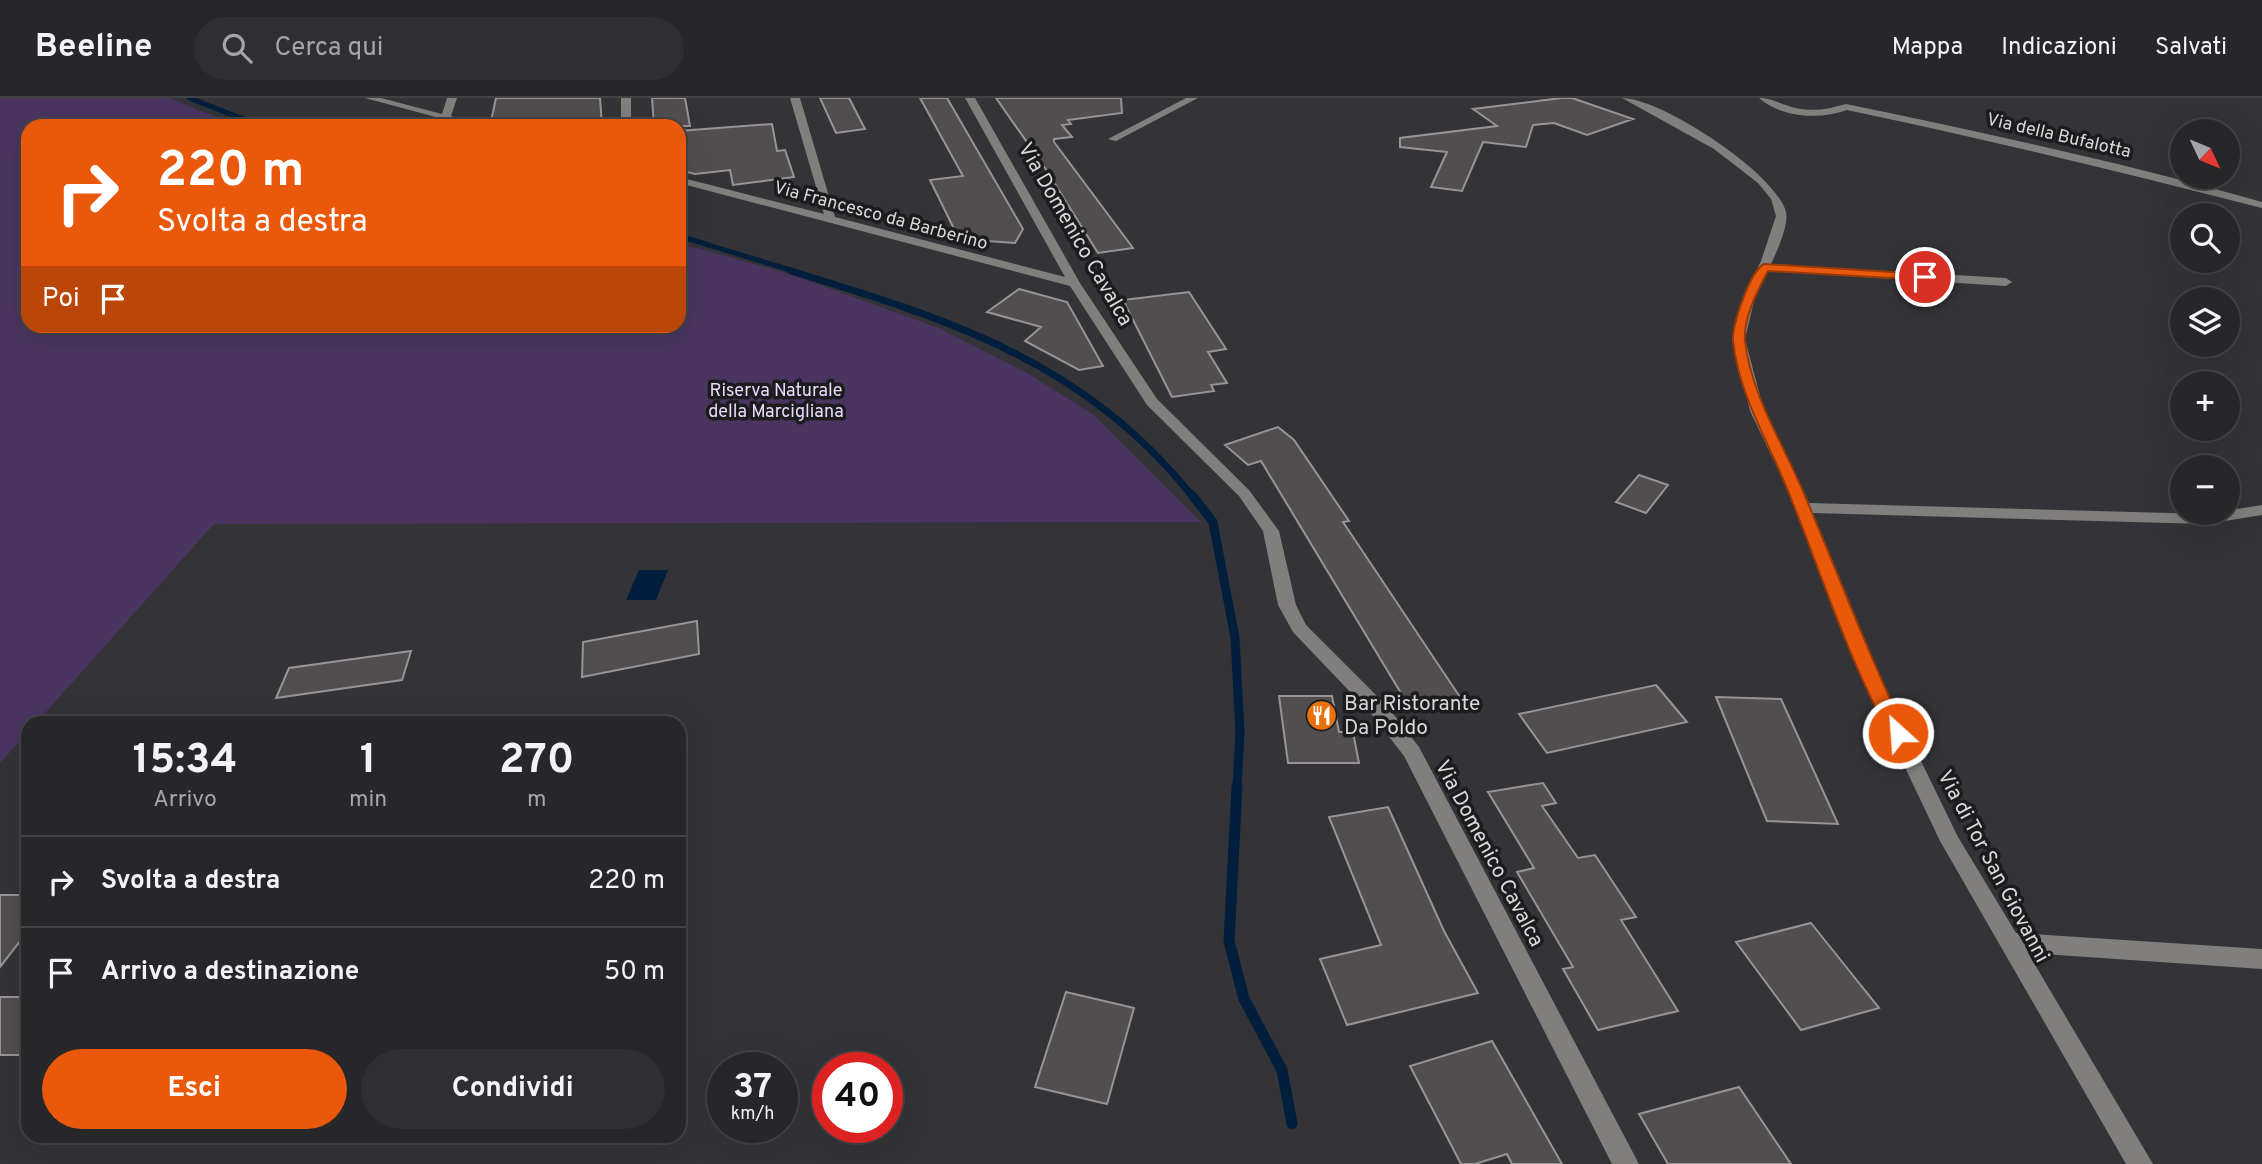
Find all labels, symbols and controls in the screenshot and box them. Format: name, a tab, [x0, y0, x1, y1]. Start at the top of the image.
search box	[194, 17, 684, 80]
text: Beeline	[35, 27, 152, 69]
icon: search	[218, 29, 256, 67]
text: Cerca qui	[274, 32, 383, 65]
text: Mappa	[1892, 33, 1963, 63]
text: Indicazioni	[2001, 33, 2117, 63]
text: Salvati	[2155, 33, 2227, 63]
street label: Via della Bufalotta	[1984, 109, 2133, 164]
north arrow	[2170, 119, 2240, 189]
map controls	[2170, 119, 2240, 525]
street label: Via Domenico Cavalca	[1011, 138, 1138, 331]
text: 220 m	[157, 142, 304, 204]
icon: right	[42, 147, 133, 238]
street label: Via Francesco da Barberino	[771, 177, 990, 256]
text: Svolta a destra	[157, 203, 368, 243]
button: search	[2170, 203, 2240, 273]
pin	[1895, 247, 1955, 307]
icon: arrive	[1906, 258, 1944, 296]
icon: arrive	[94, 280, 132, 318]
text: Poi	[42, 283, 80, 316]
button: layers	[2170, 287, 2240, 357]
button: +	[2170, 371, 2240, 441]
park label: Riserva Naturale della Marcigliana	[708, 380, 844, 424]
button: −	[2170, 455, 2240, 525]
place label: Bar Ristorante Da Poldo	[1344, 691, 1480, 742]
position arrow	[1861, 696, 1935, 770]
restaurant icon: Bar Ristorante Da Poldo	[1304, 698, 1338, 732]
text: 15:34	[133, 735, 237, 788]
text: 1	[360, 735, 377, 788]
text: 270	[499, 735, 574, 788]
street label: Via Domenico Cavalca	[1428, 756, 1549, 952]
street label: Via di Tor San Giovanni	[1930, 766, 2055, 968]
text: Arrivo	[153, 786, 217, 815]
text: min	[349, 786, 387, 815]
text: m	[527, 786, 546, 815]
icon: right	[42, 863, 80, 901]
text: Svolta a destra	[101, 865, 280, 898]
text: 220 m	[588, 865, 665, 898]
icon: arrive	[42, 954, 80, 992]
text: Arrivo a destinazione	[101, 956, 359, 989]
text: 50 m	[604, 956, 665, 989]
button: Esci	[42, 1049, 347, 1129]
button: Condividi	[361, 1049, 665, 1129]
speed limit sign: 40	[812, 1052, 903, 1143]
text: 37	[733, 1066, 772, 1110]
text: km/h	[731, 1103, 774, 1126]

